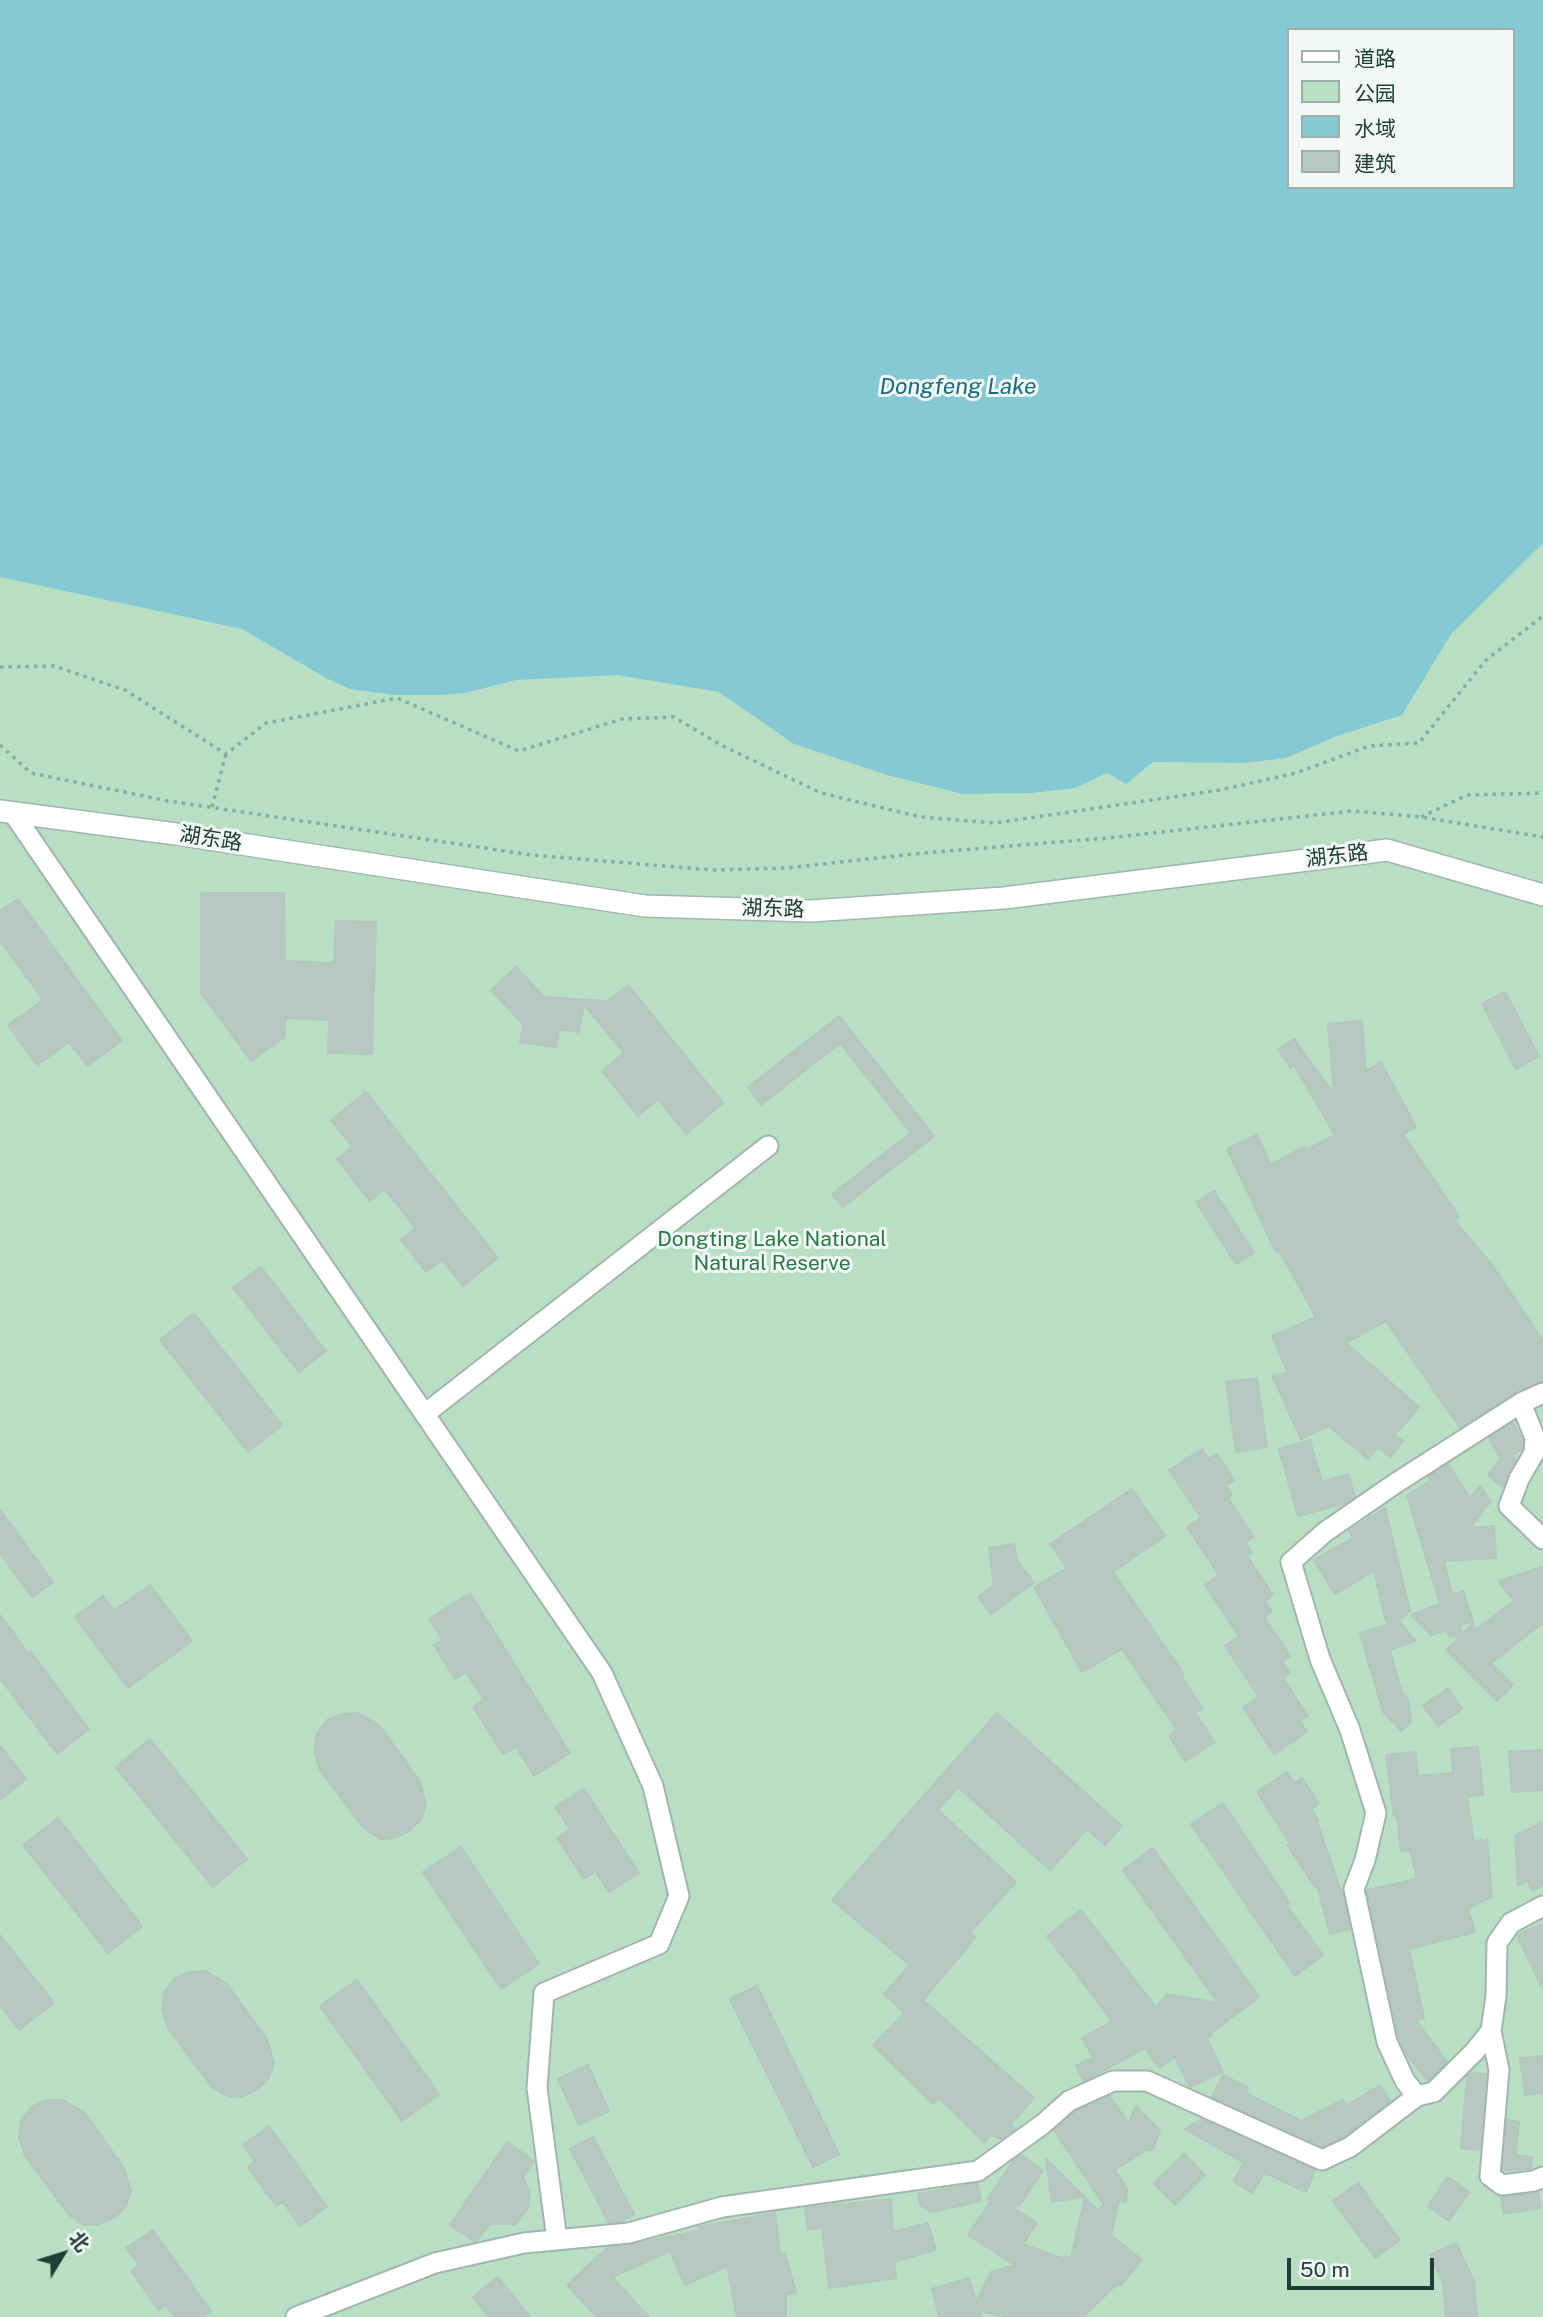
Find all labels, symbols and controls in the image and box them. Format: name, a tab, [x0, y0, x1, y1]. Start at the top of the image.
legend	[1288, 28, 1515, 189]
text: 道路	[1354, 46, 1396, 71]
text: 公园	[1354, 81, 1396, 106]
text: 水域	[1354, 116, 1396, 141]
text: 建筑	[1354, 151, 1396, 176]
water label: Dongfeng Lake	[880, 373, 1036, 401]
street label: 湖东路	[178, 822, 244, 856]
street label: 湖东路	[1304, 840, 1370, 872]
street label: 湖东路	[741, 895, 805, 923]
park label: Dongting Lake National Natural Reserve	[657, 1227, 887, 1277]
north arrow	[28, 2219, 98, 2289]
text: 北	[65, 2227, 94, 2255]
scale bar	[1291, 2244, 1438, 2288]
text: 50 m	[1300, 2257, 1350, 2282]

